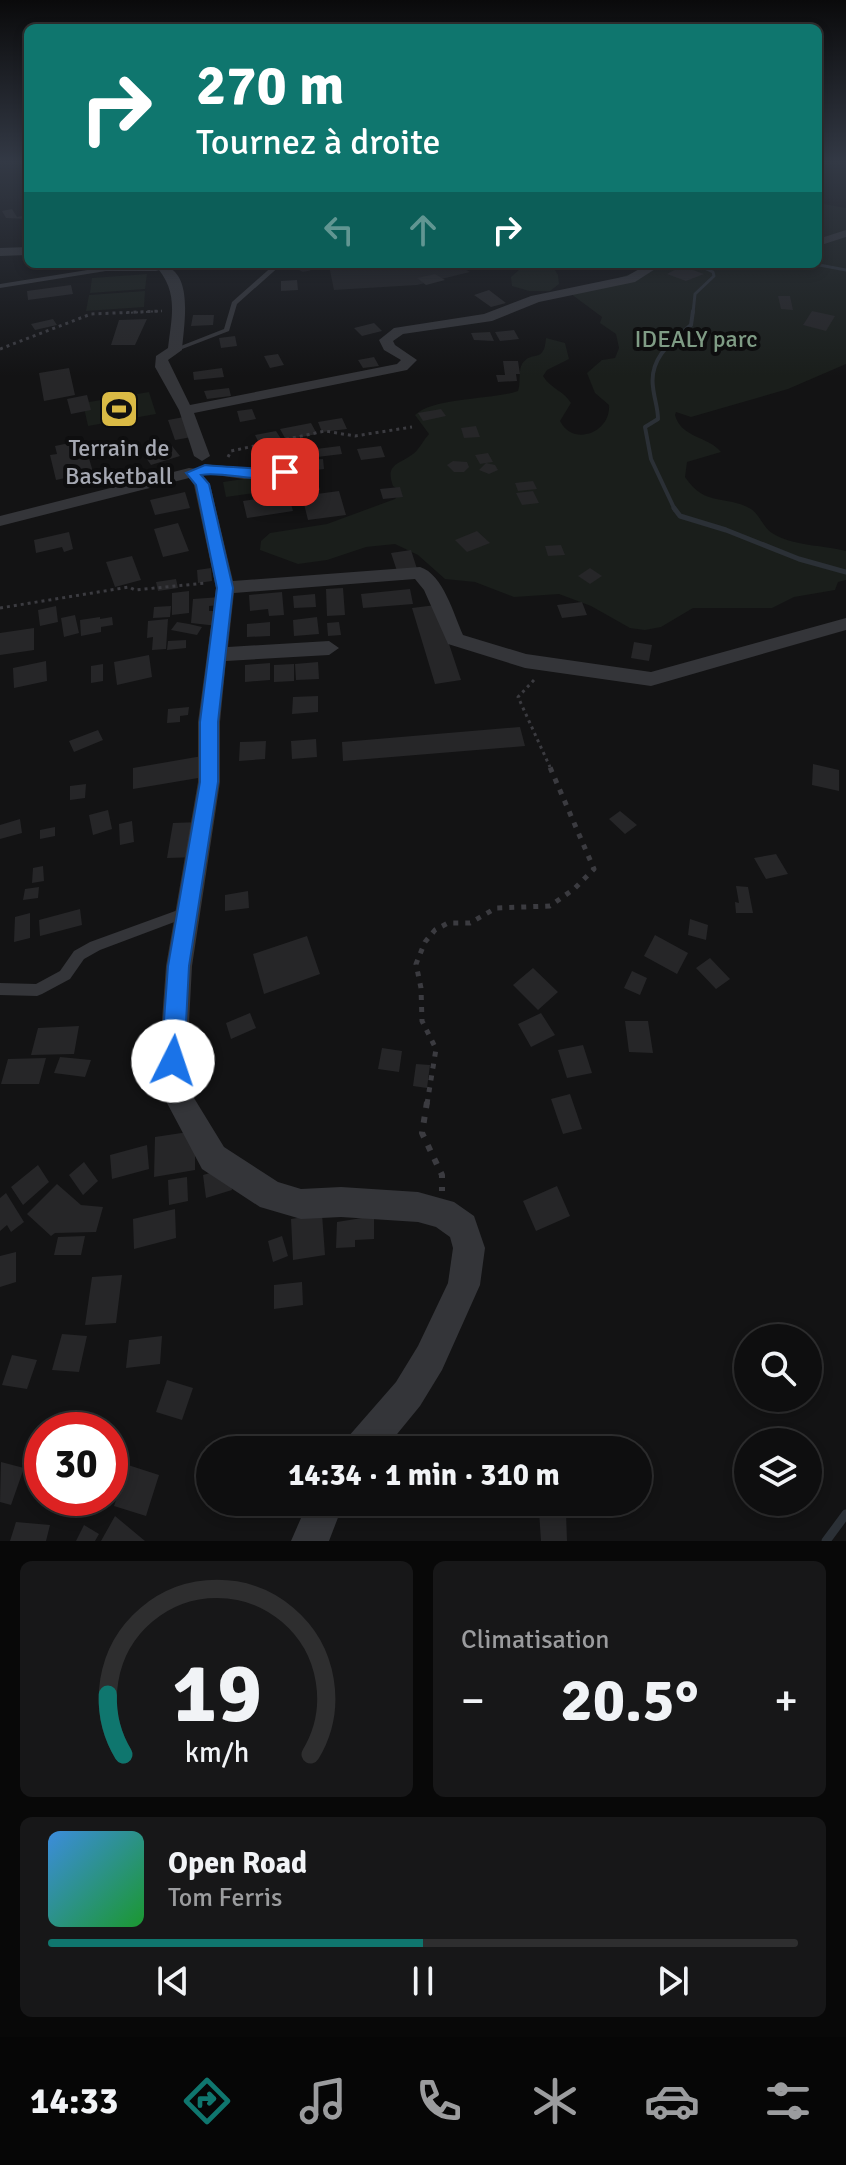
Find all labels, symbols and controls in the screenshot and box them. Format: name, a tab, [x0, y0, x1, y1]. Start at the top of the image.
text: 270 m	[196, 51, 344, 120]
icon: right	[64, 56, 168, 160]
text: Tournez à droite	[196, 120, 440, 165]
icon: left	[317, 208, 361, 252]
icon: ahead	[401, 208, 445, 252]
icon: right	[485, 208, 529, 252]
park label: IDEALY parc	[635, 324, 757, 354]
sports icon: Terrain de Basketball	[98, 388, 140, 430]
place label: Terrain de Basketball	[65, 433, 173, 491]
pin	[251, 438, 319, 506]
icon: arrive	[263, 450, 307, 494]
position arrow	[131, 1019, 215, 1103]
map controls	[734, 1324, 822, 1516]
button: search	[734, 1324, 822, 1412]
speed limit sign: 30	[24, 1412, 128, 1516]
button: layers	[734, 1428, 822, 1516]
text: 14:34 · 1 min · 310 m	[288, 1457, 560, 1494]
text: Climatisation	[461, 1624, 610, 1656]
text: 19	[172, 1643, 261, 1745]
text: 20.5°	[560, 1664, 699, 1738]
text: −	[461, 1674, 485, 1728]
text: +	[774, 1674, 798, 1728]
text: km/h	[184, 1735, 249, 1770]
text: Open Road	[168, 1845, 307, 1882]
text: Tom Ferris	[168, 1882, 282, 1914]
icon: previous	[151, 1959, 195, 2003]
icon: pause	[401, 1959, 445, 2003]
icon: next	[651, 1959, 695, 2003]
icon: directions	[179, 2073, 235, 2129]
icon: music	[295, 2073, 351, 2129]
icon: phone	[411, 2073, 467, 2129]
icon: climate	[527, 2073, 583, 2129]
icon: car	[644, 2073, 700, 2129]
icon: filters	[760, 2073, 816, 2129]
text: 14:33	[30, 2079, 118, 2124]

